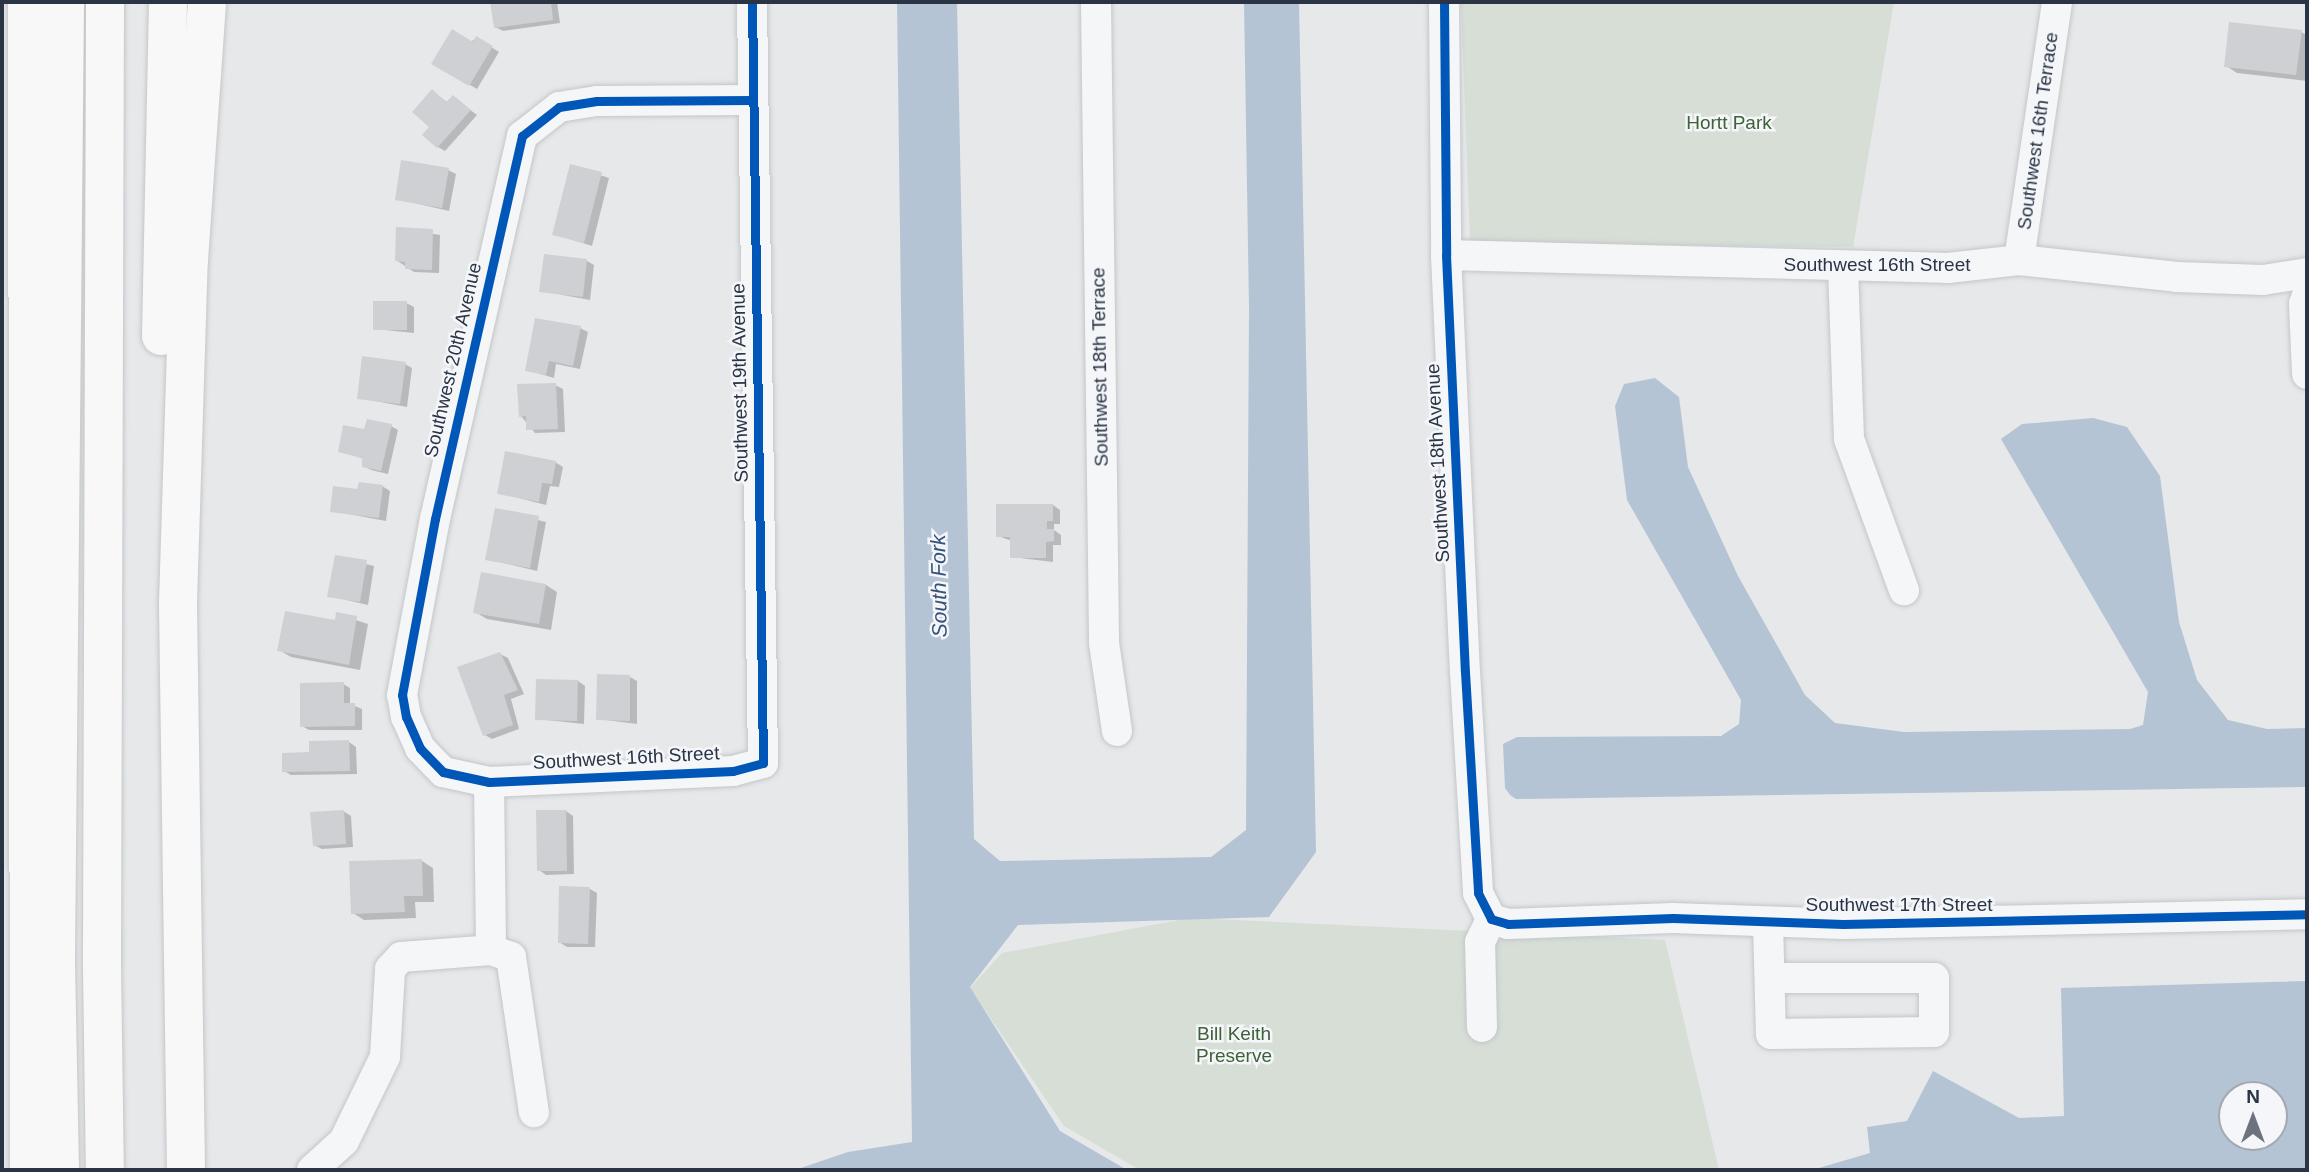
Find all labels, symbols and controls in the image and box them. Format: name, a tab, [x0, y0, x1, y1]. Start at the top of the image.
street label: Southwest 16th Terrace	[2013, 31, 2063, 231]
park label: Hortt Park	[1686, 112, 1772, 134]
street label: Southwest 16th Street	[1784, 254, 1970, 276]
street label: Southwest 20th Avenue	[419, 260, 487, 460]
street label: Southwest 18th Terrace	[1087, 267, 1113, 467]
street label: Southwest 19th Avenue	[727, 283, 753, 483]
street label: Southwest 18th Avenue	[1421, 362, 1455, 564]
water label: South Fork	[926, 534, 952, 638]
street label: Southwest 16th Street	[532, 742, 720, 774]
street label: Southwest 17th Street	[1806, 894, 1992, 916]
park label: Bill Keith Preserve	[1196, 1023, 1272, 1067]
north arrow	[2218, 1081, 2288, 1151]
text: N	[2246, 1086, 2260, 1107]

